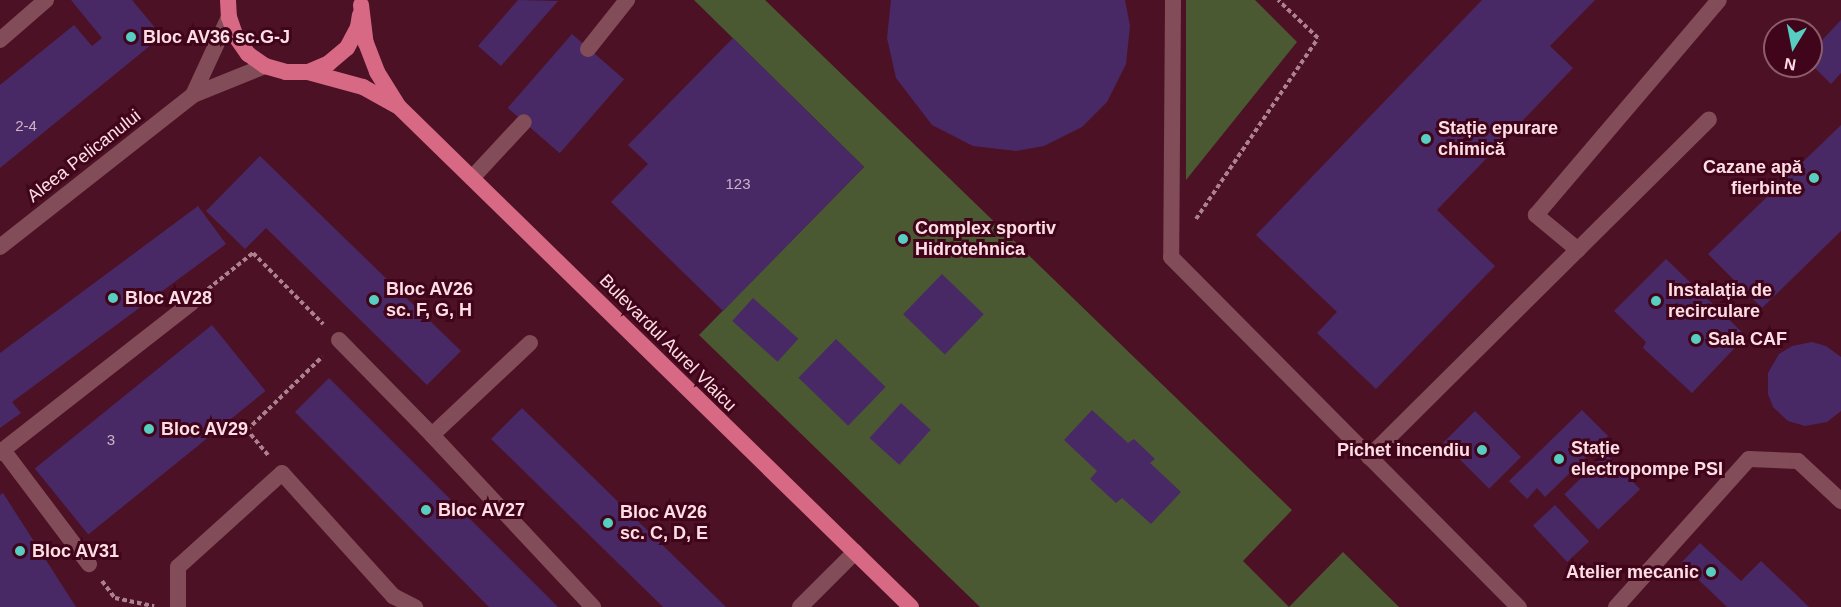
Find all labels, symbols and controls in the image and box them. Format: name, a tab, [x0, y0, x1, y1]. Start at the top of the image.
north arrow	[1763, 18, 1823, 78]
place label: Bloc AV36 sc.G-J	[143, 26, 291, 48]
marker: Bloc AV36 sc.G-J	[124, 30, 138, 44]
text: N	[1783, 55, 1797, 74]
street label: Aleea Pelicanului	[23, 105, 145, 207]
house number: 2-4	[15, 117, 37, 135]
place label: Stație epurare chimică	[1438, 118, 1558, 160]
marker: Stație epurare chimică	[1419, 132, 1433, 146]
place label: Cazane apă fierbinte	[1703, 157, 1802, 200]
marker: Cazane apă fierbinte	[1807, 171, 1821, 185]
house number: 123	[725, 175, 751, 193]
place label: Complex sportiv Hidrotehnica	[915, 218, 1056, 260]
marker: Complex sportiv Hidrotehnica	[896, 232, 910, 246]
street label: Bulevardul Aurel Vlaicu	[595, 270, 741, 416]
place label: Bloc AV26 sc. F, G, H	[386, 279, 474, 322]
place label: Instalația de recirculare	[1668, 280, 1772, 322]
place label: Bloc AV28	[125, 287, 213, 309]
marker: Bloc AV28	[106, 291, 120, 305]
marker: Bloc AV26 sc. F, G, H	[367, 293, 381, 307]
marker: Instalația de recirculare	[1649, 294, 1663, 308]
place label: Sala CAF	[1708, 328, 1787, 350]
marker: Sala CAF	[1689, 332, 1703, 346]
place label: Bloc AV29	[161, 418, 249, 440]
marker: Bloc AV29	[142, 422, 156, 436]
house number: 3	[107, 431, 115, 449]
place label: Stație electropompe PSI	[1571, 438, 1723, 480]
place label: Pichet incendiu	[1337, 439, 1470, 461]
marker: Pichet incendiu	[1475, 443, 1489, 457]
marker: Stație electropompe PSI	[1552, 452, 1566, 466]
place label: Bloc AV27	[438, 499, 526, 521]
place label: Bloc AV26 sc. C, D, E	[620, 502, 708, 544]
marker: Bloc AV27	[419, 503, 433, 517]
marker: Bloc AV26 sc. C, D, E	[601, 516, 615, 530]
place label: Bloc AV31	[32, 540, 120, 562]
marker: Bloc AV31	[13, 544, 27, 558]
place label: Atelier mecanic	[1566, 561, 1699, 583]
marker: Atelier mecanic	[1704, 565, 1718, 579]

